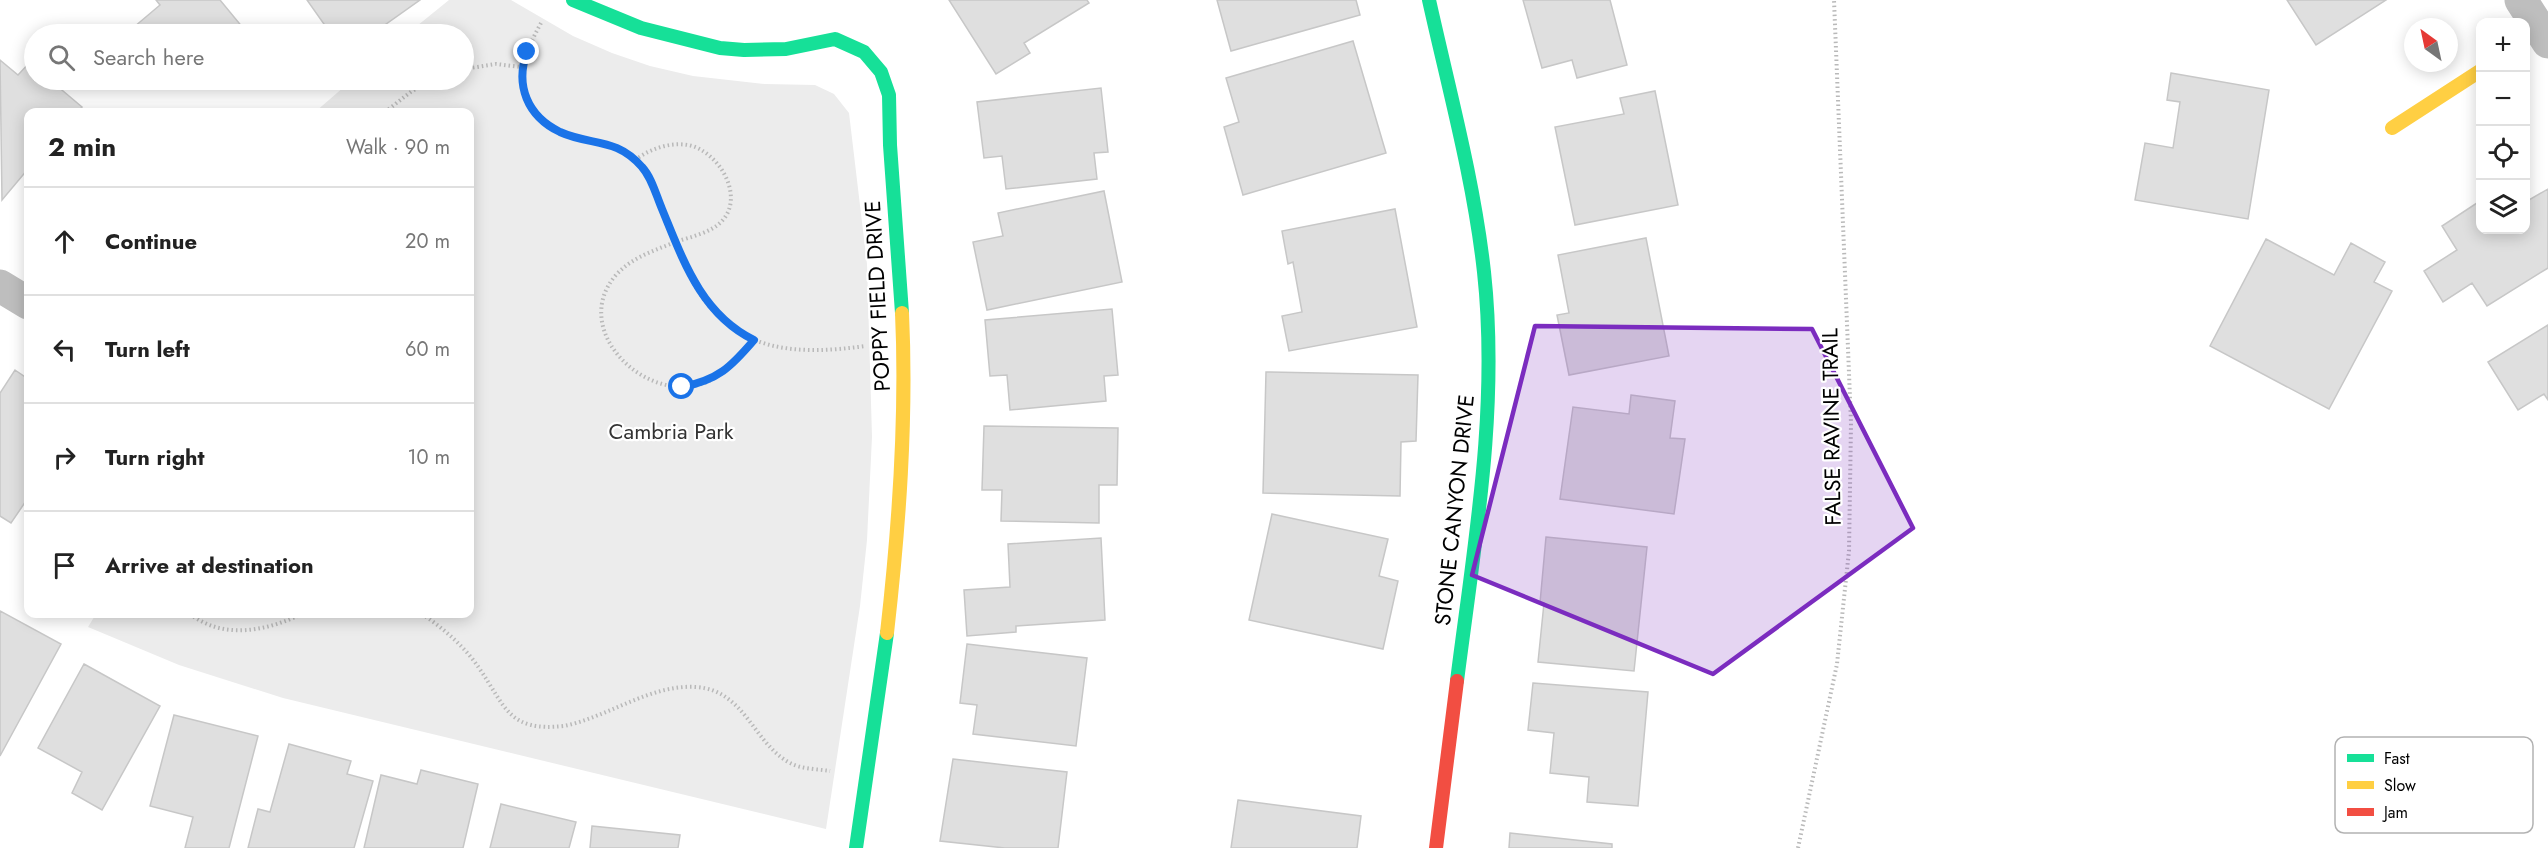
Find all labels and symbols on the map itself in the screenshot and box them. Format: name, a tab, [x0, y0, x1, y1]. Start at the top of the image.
north arrow	[2404, 18, 2458, 72]
route end	[513, 38, 539, 64]
street label: POPPY FIELD DRIVE	[856, 200, 898, 392]
street label: FALSE RAVINE TRAIL	[1813, 328, 1849, 526]
route start	[668, 373, 694, 399]
street label: STONE CANYON DRIVE	[1426, 393, 1482, 627]
park label: Cambria Park	[608, 415, 734, 447]
legend	[2335, 737, 2533, 833]
text: Fast	[2384, 747, 2410, 770]
text: Slow	[2384, 774, 2416, 797]
text: Jam	[2382, 801, 2408, 824]

